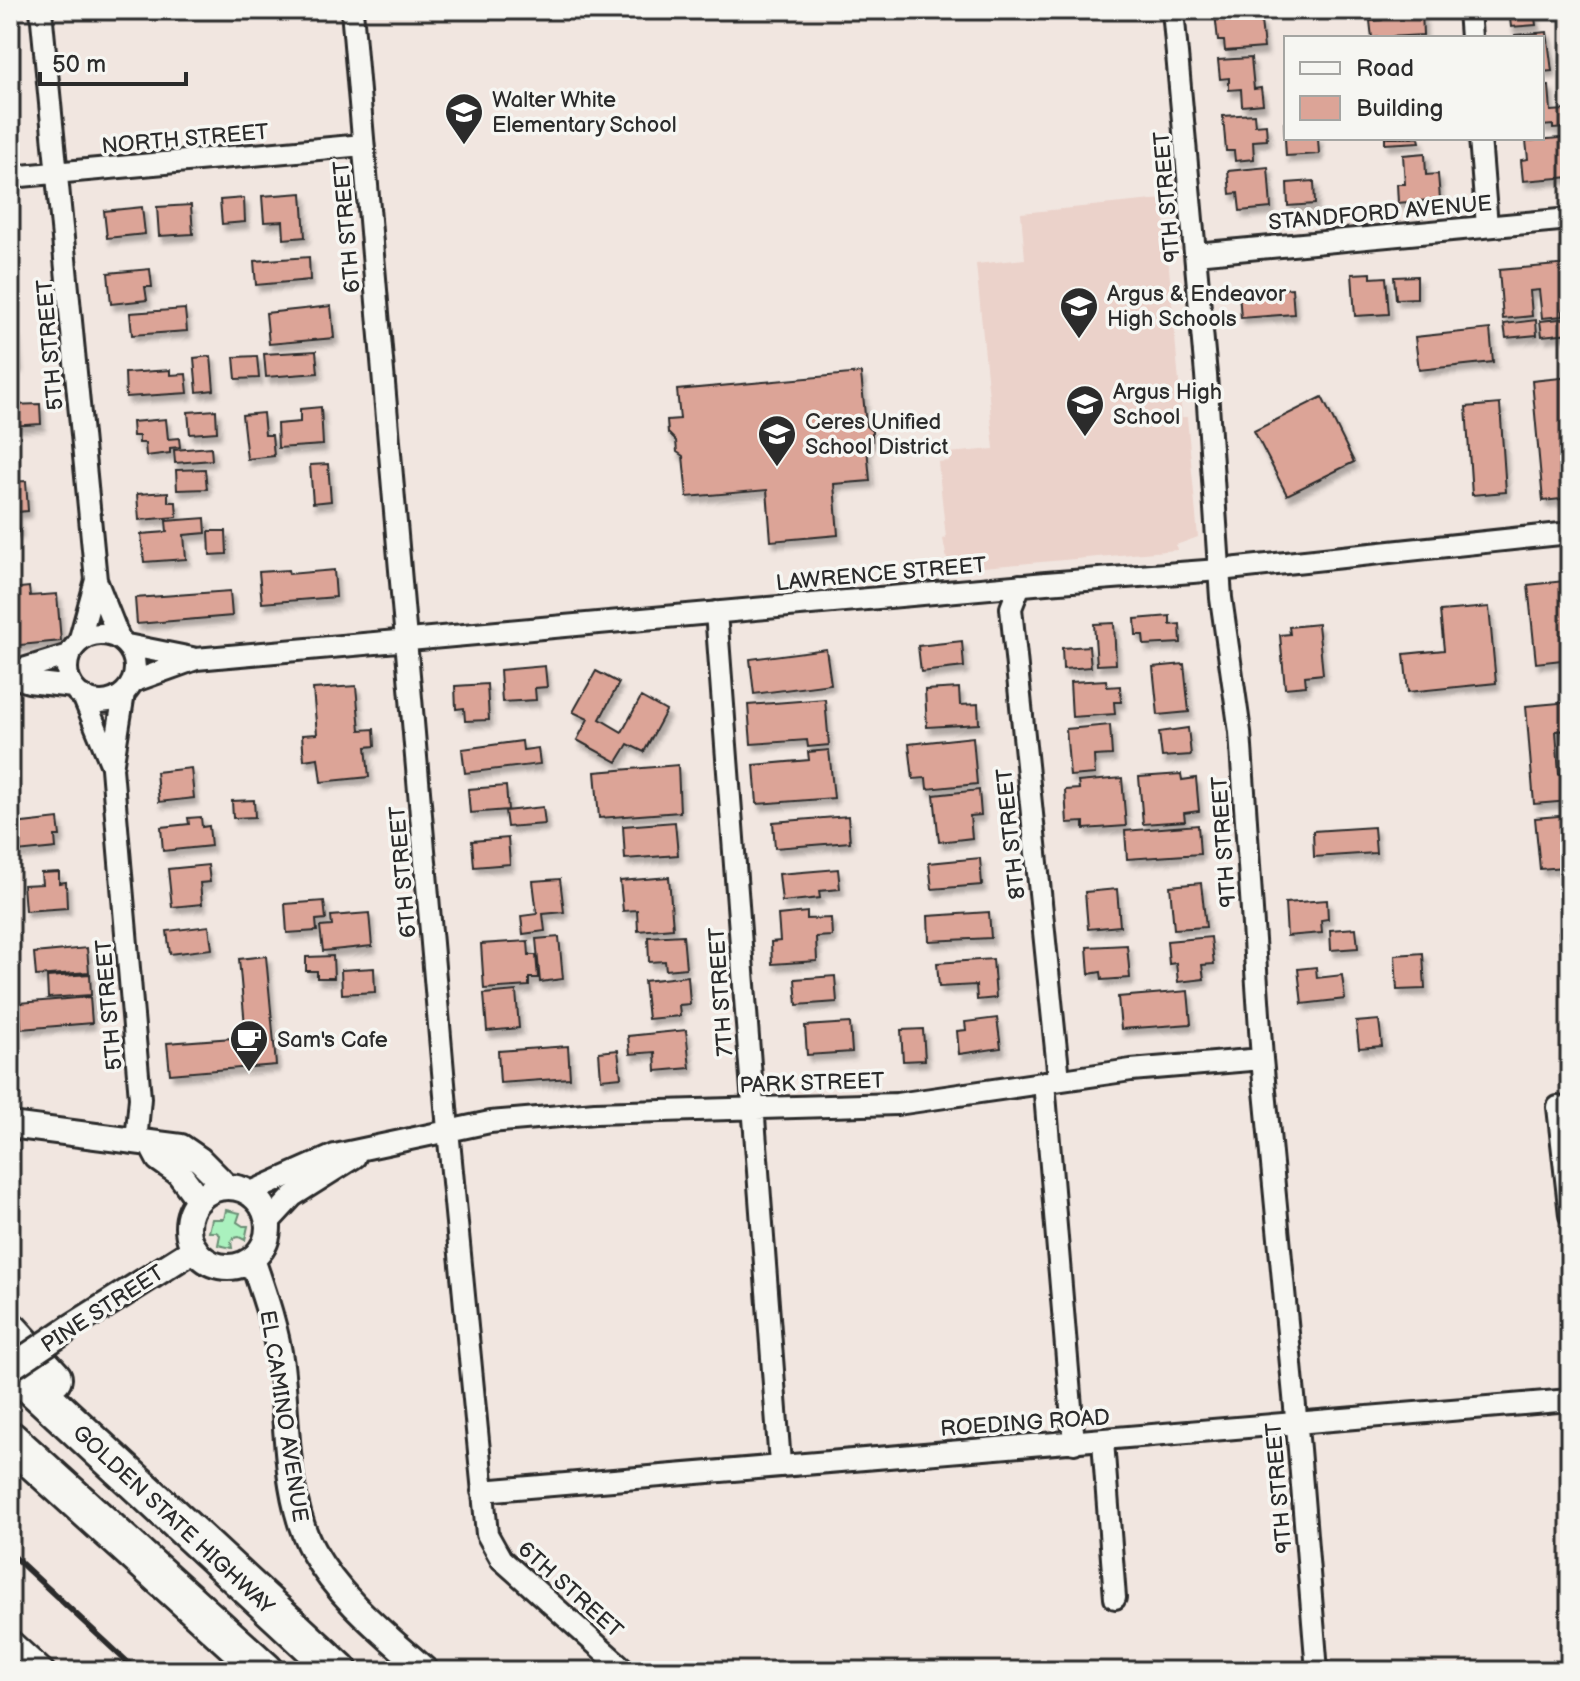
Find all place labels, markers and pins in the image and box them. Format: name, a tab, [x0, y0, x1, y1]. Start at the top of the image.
place label: Walter White Elementary School	[492, 87, 677, 139]
school or university icon: Walter White Elementary School	[443, 91, 485, 146]
place label: Argus & Endeavor High Schools	[1107, 281, 1287, 333]
school or university icon: Argus & Endeavor High Schools	[1058, 285, 1100, 340]
place label: Argus High School	[1113, 379, 1222, 431]
school or university icon: Argus High School	[1064, 383, 1106, 438]
place label: Ceres Unified School District	[805, 409, 949, 461]
school or university icon: Ceres Unified School District	[756, 413, 798, 468]
cafe icon: Sam's Cafe	[228, 1018, 270, 1073]
place label: Sam's Cafe	[277, 1027, 388, 1054]

